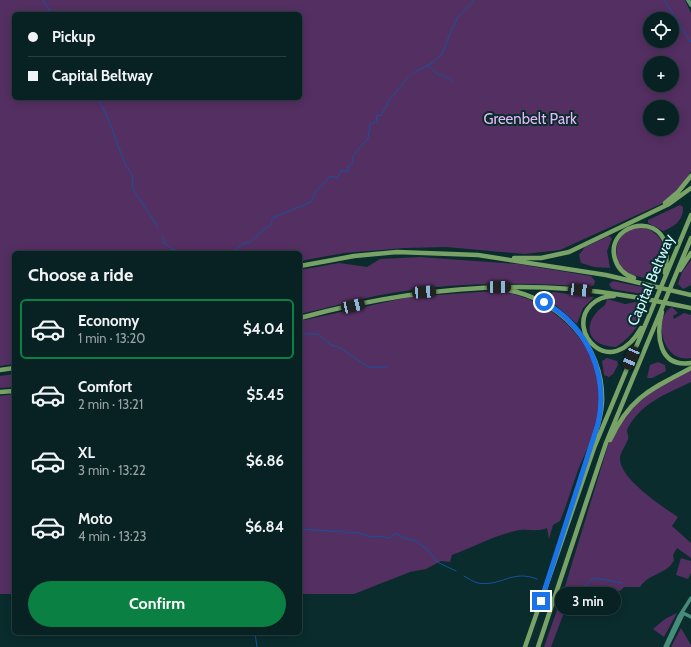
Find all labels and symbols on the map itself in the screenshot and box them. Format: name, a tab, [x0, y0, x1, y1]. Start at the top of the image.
park label: Greenbelt Park	[483, 110, 577, 128]
street label: Capital Beltway	[624, 231, 679, 328]
car	[487, 281, 511, 293]
car	[567, 283, 593, 297]
car	[412, 285, 436, 299]
route start	[535, 293, 553, 311]
car	[340, 297, 366, 315]
car	[621, 345, 641, 371]
callout: 3 min	[555, 587, 621, 615]
route end	[532, 592, 550, 610]

